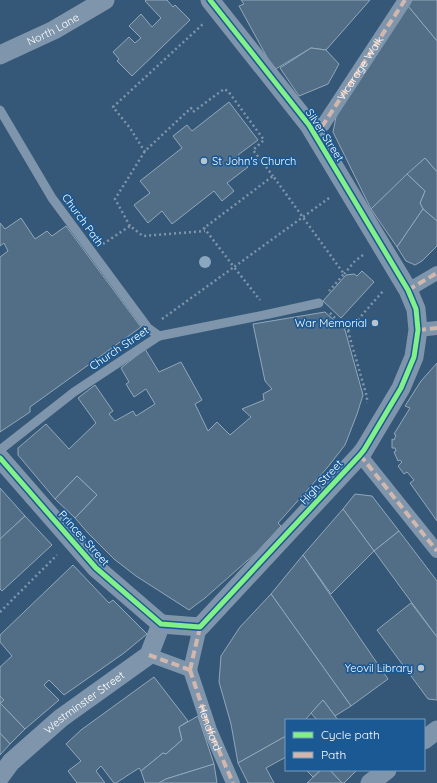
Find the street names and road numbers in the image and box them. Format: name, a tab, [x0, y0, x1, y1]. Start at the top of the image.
street label: North Lane	[25, 10, 82, 49]
street label: Vicarage Walk	[334, 33, 387, 103]
street label: Silver Street	[303, 106, 347, 164]
street label: Church Path	[59, 191, 107, 249]
street label: Church Street	[87, 323, 152, 373]
street label: High Street	[297, 456, 346, 507]
street label: Princes Street	[55, 507, 113, 569]
street label: Westminster Street	[41, 668, 127, 737]
street label: Hendford	[195, 703, 225, 753]

